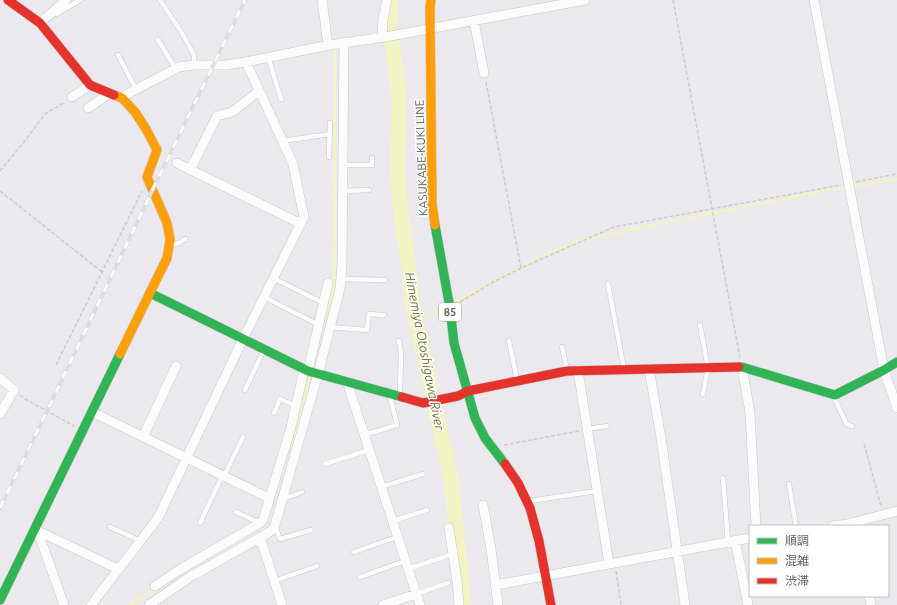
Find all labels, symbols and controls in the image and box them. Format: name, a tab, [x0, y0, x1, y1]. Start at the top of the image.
street label: KASUKABE-KUKI LINE	[412, 99, 430, 217]
water label: Himemiya Otoshigawa River	[403, 271, 447, 432]
road number: 85	[439, 303, 461, 321]
legend	[749, 525, 889, 597]
text: 順調	[785, 534, 809, 547]
text: 混雑	[785, 554, 809, 567]
text: 渋滞	[785, 574, 809, 587]

